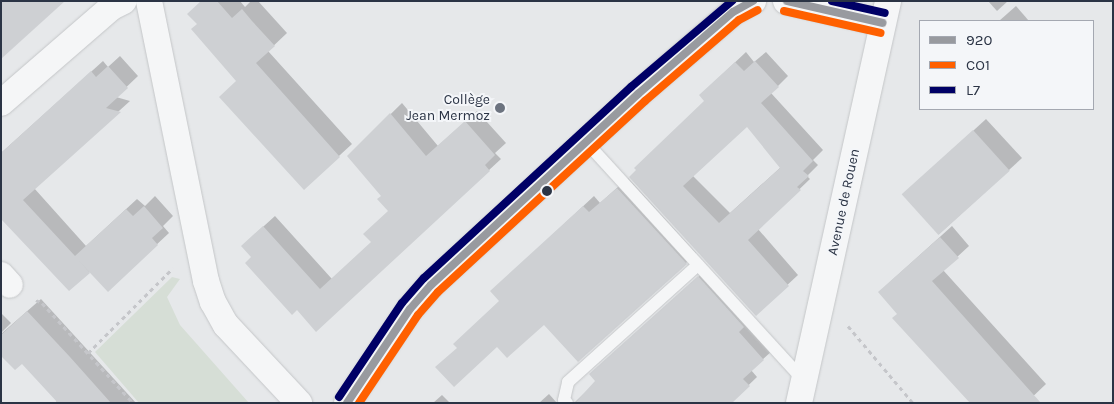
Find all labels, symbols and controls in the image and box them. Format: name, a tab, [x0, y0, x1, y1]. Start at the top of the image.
legend	[919, 20, 1094, 110]
text: 920	[966, 31, 992, 49]
text: CO1	[966, 56, 990, 74]
text: L7	[966, 81, 980, 99]
place label: Collège Jean Mermoz	[406, 92, 490, 124]
marker: Collège Jean Mermoz	[494, 102, 506, 114]
street label: Avenue de Rouen	[824, 147, 864, 257]
unlabelled marker	[542, 186, 552, 196]

